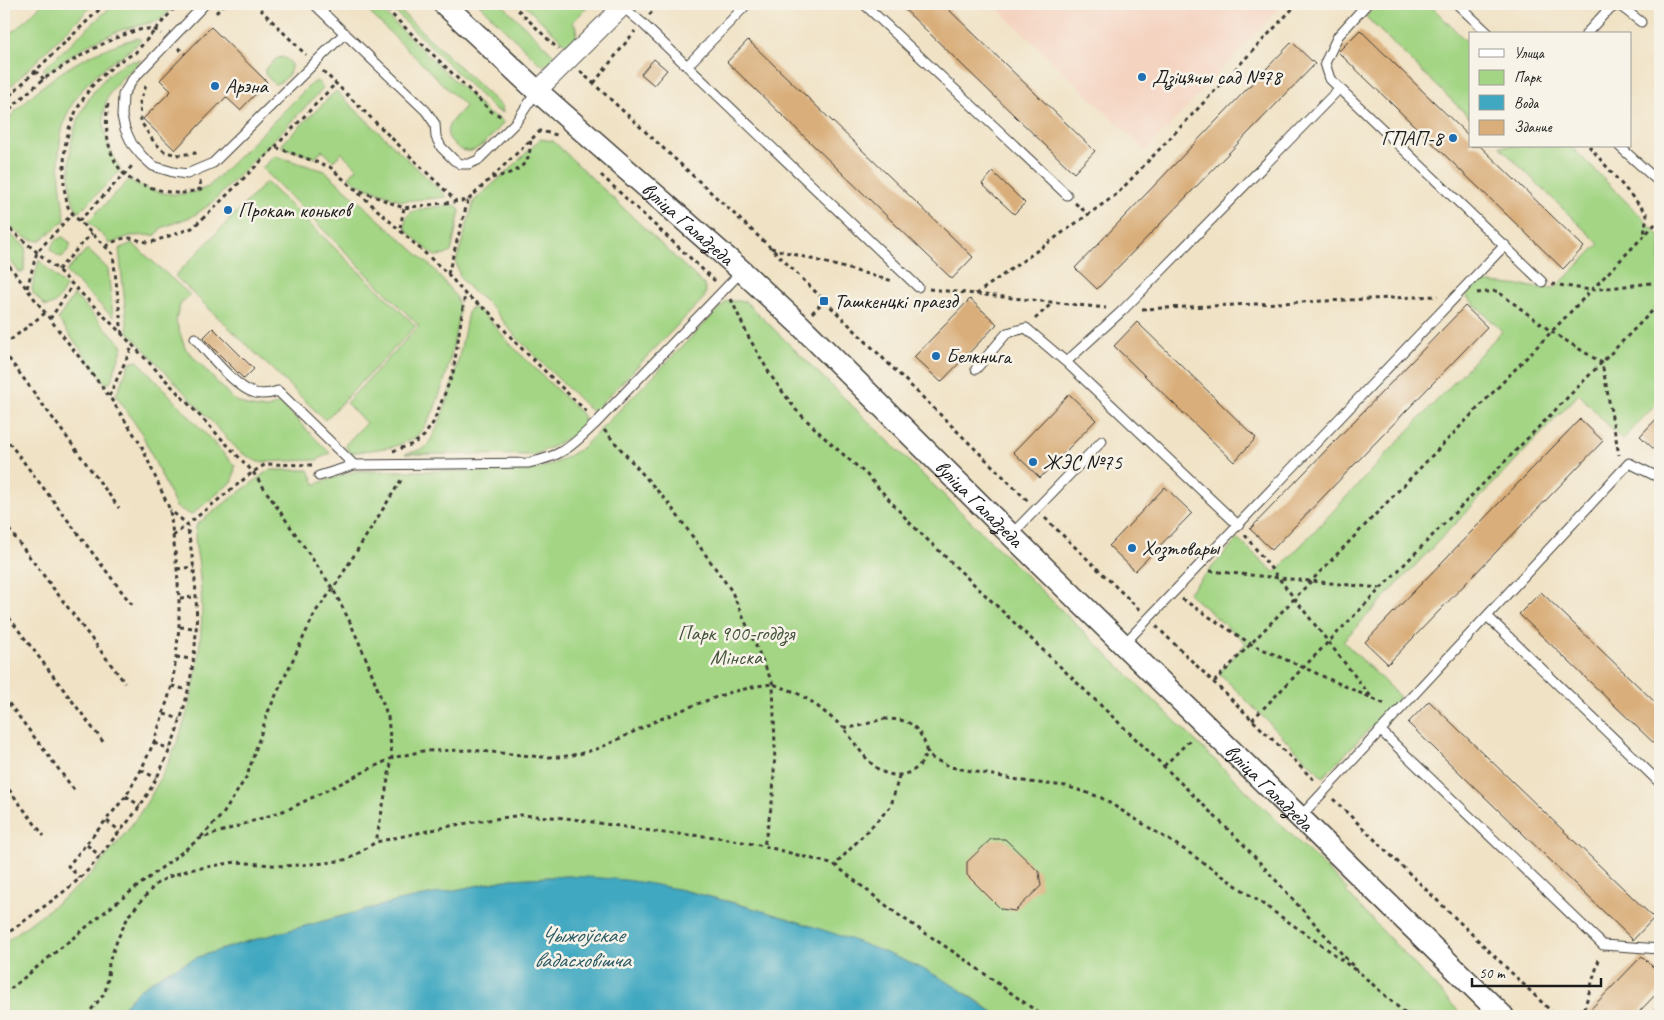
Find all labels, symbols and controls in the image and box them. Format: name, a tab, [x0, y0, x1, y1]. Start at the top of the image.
legend	[1469, 32, 1632, 148]
text: Улица	[1514, 44, 1545, 63]
place label: Дзіцячы сад №78	[1152, 64, 1284, 91]
text: Парк	[1514, 68, 1542, 87]
marker: Дзіцячы сад №78	[1136, 71, 1148, 83]
place label: Арэна	[225, 73, 270, 99]
marker: Арэна	[209, 80, 221, 92]
text: Вода	[1514, 94, 1539, 113]
text: Здание	[1514, 118, 1553, 137]
place label: ГПАП-8	[1381, 125, 1446, 151]
marker: ГПАП-8	[1447, 132, 1459, 144]
street label: вуліца Галадзеда	[636, 176, 740, 272]
place label: Прокат коньков	[238, 197, 354, 223]
marker: Прокат коньков	[222, 204, 234, 216]
place label: Ташкенцкі праезд	[834, 288, 960, 314]
marker: Ташкенцкі праезд	[818, 295, 830, 307]
place label: Белкнига	[946, 343, 1013, 369]
marker: Белкнига	[930, 350, 942, 362]
place label: ЖЭС №75	[1043, 449, 1123, 475]
street label: вуліца Галадзеда	[929, 454, 1030, 554]
marker: ЖЭС №75	[1027, 456, 1039, 468]
place label: Хозтовары	[1142, 535, 1221, 562]
marker: Хозтовары	[1126, 542, 1138, 554]
park label: Парк 900-годдзя Мінска	[678, 620, 796, 670]
street label: вуліца Галадзеда	[1219, 738, 1320, 838]
water label: Чыжоўскае вадасховішча	[534, 921, 632, 974]
scale bar	[1472, 955, 1600, 987]
text: 50 m	[1479, 964, 1506, 983]

